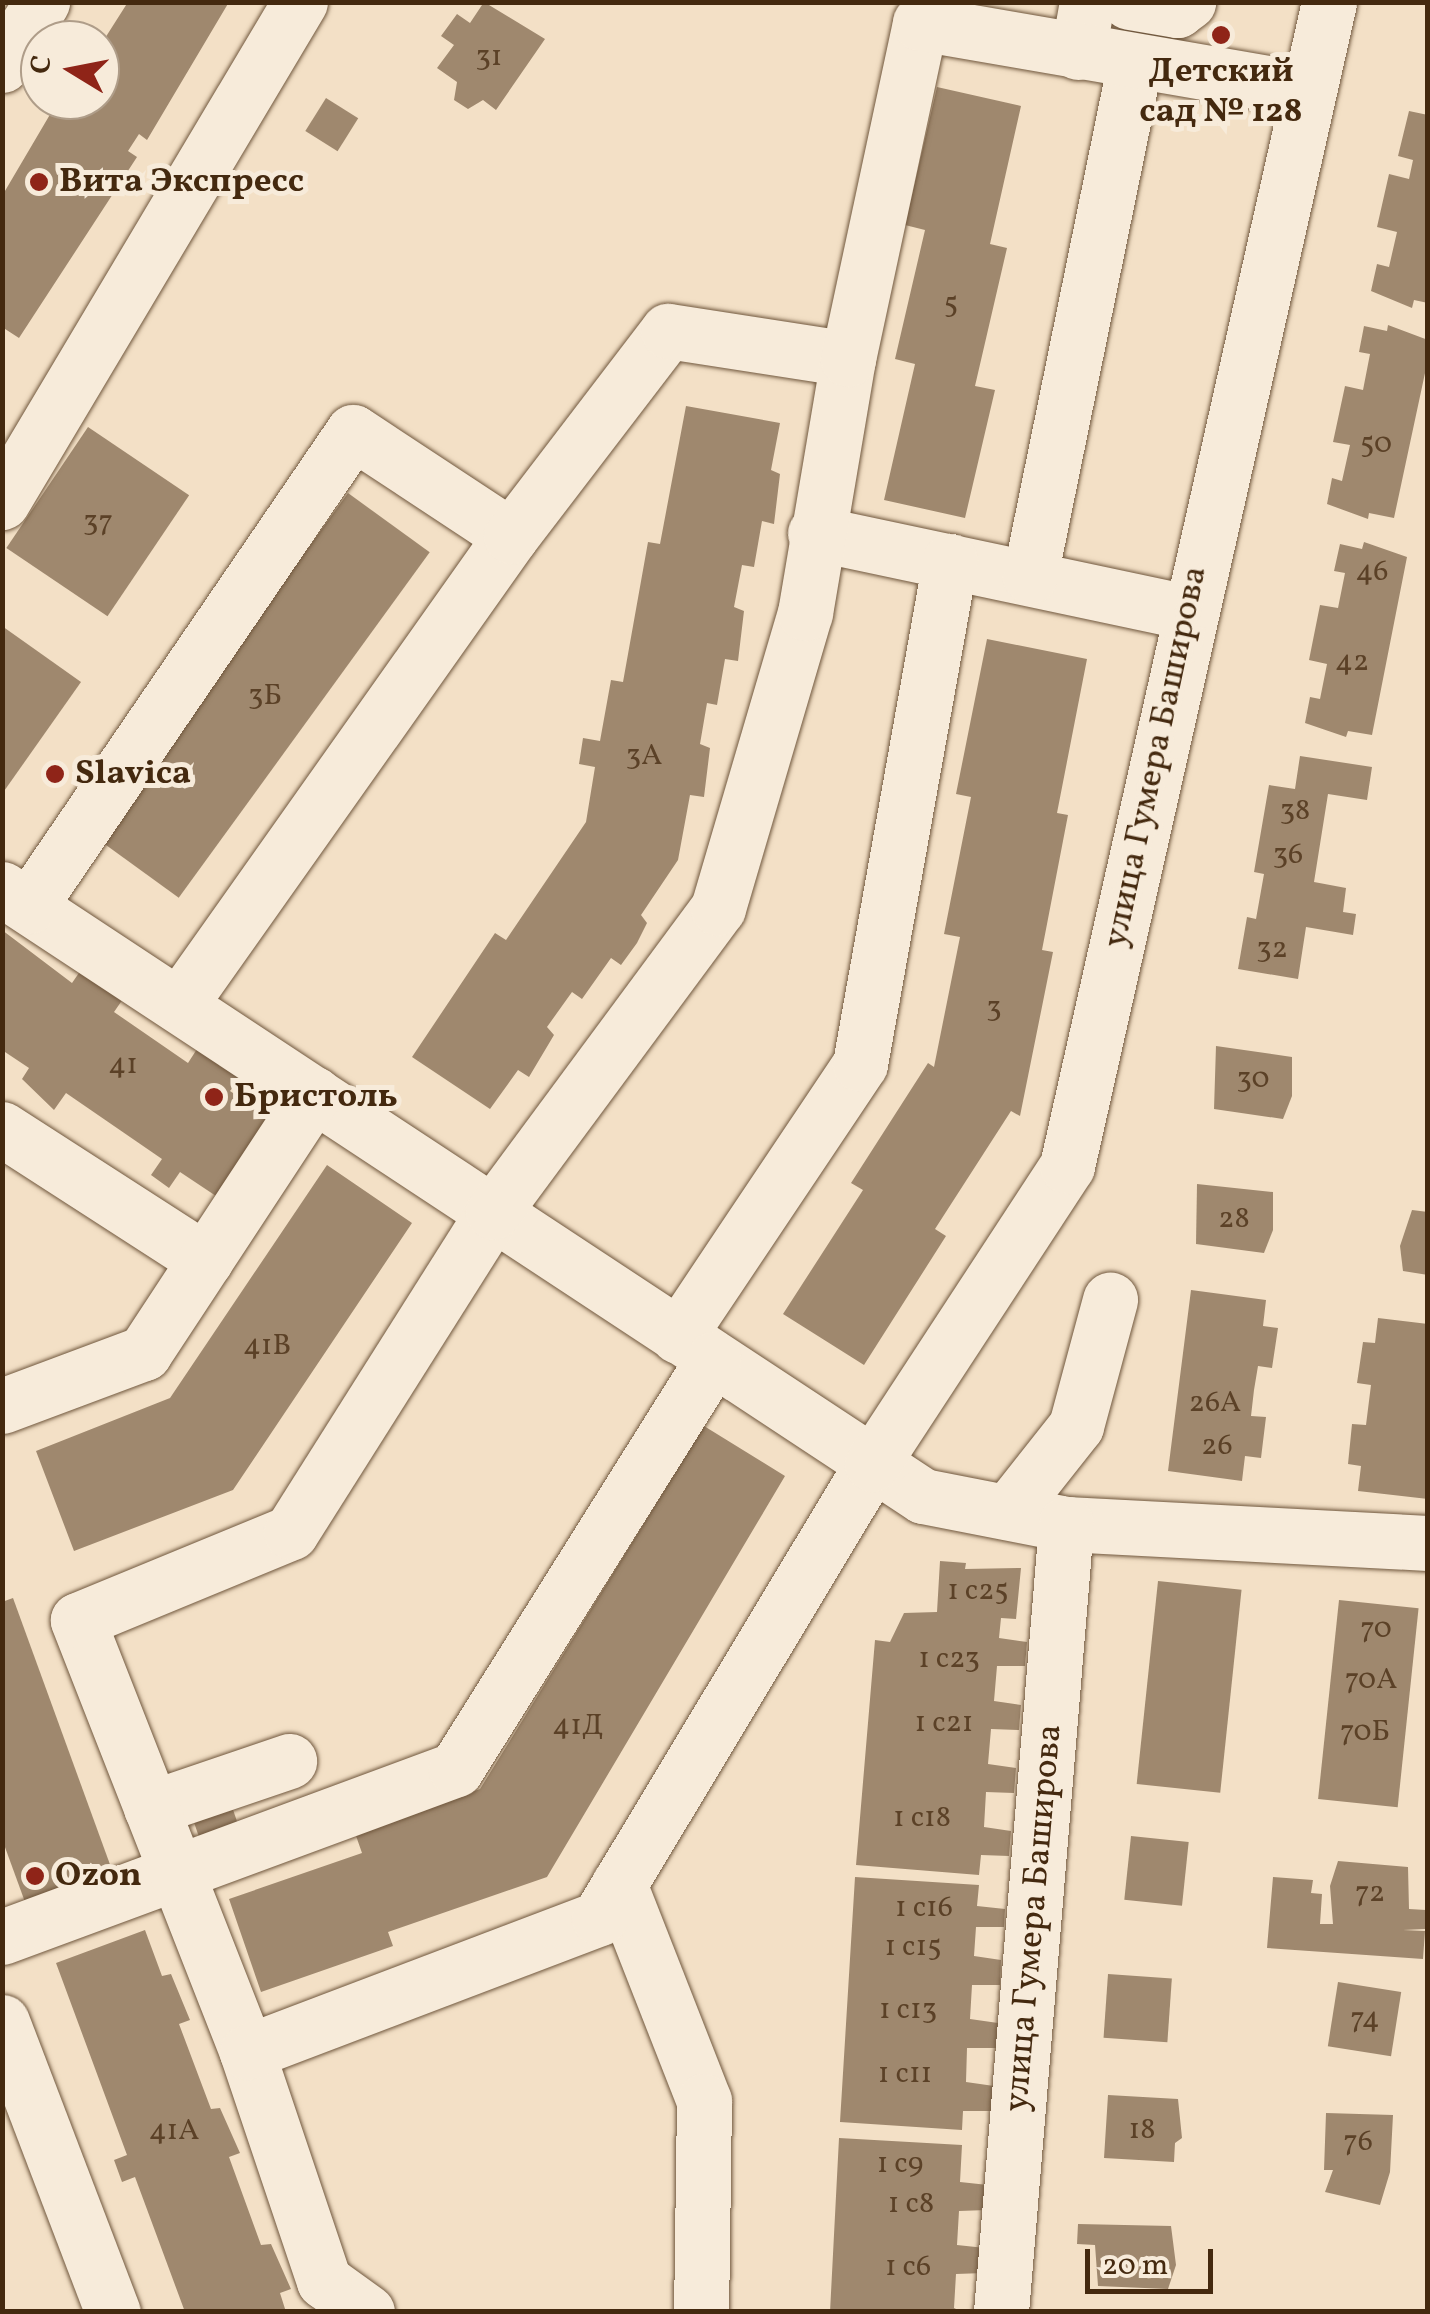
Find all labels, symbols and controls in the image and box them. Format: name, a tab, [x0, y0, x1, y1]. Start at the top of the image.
north arrow	[20, 20, 120, 120]
marker: Детский сад № 128	[1210, 24, 1232, 46]
house number: 31	[475, 39, 503, 75]
place label: Детский сад № 128	[1139, 51, 1303, 133]
text: С	[21, 53, 63, 77]
place label: Вита Экспресс	[59, 161, 304, 203]
marker: Вита Экспресс	[28, 171, 50, 193]
house number: 5	[944, 286, 958, 322]
house number: 50	[1360, 426, 1392, 462]
house number: 37	[83, 504, 113, 540]
house number: 46	[1356, 554, 1388, 590]
street label: улица Гумера Баширова	[1095, 562, 1217, 952]
house number: 42	[1335, 644, 1369, 680]
house number: 3Б	[248, 678, 282, 714]
house number: 3А	[626, 738, 662, 774]
place label: Slavica	[75, 753, 191, 795]
marker: Slavica	[44, 763, 66, 785]
house number: 38	[1280, 793, 1310, 829]
house number: 36	[1273, 837, 1303, 873]
house number: 32	[1256, 931, 1288, 967]
house number: 3	[986, 990, 1002, 1026]
house number: 41	[108, 1047, 138, 1083]
house number: 30	[1237, 1061, 1269, 1097]
place label: Бристоль	[234, 1076, 398, 1118]
marker: Бристоль	[203, 1086, 225, 1108]
house number: 28	[1218, 1201, 1250, 1237]
house number: 41В	[243, 1328, 291, 1364]
house number: 26А	[1189, 1385, 1241, 1421]
house number: 26	[1201, 1428, 1233, 1464]
house number: 1 с25	[947, 1573, 1009, 1609]
house number: 70	[1360, 1611, 1392, 1647]
house number: 1 с23	[918, 1641, 980, 1677]
house number: 70А	[1345, 1662, 1397, 1698]
house number: 1 с21	[915, 1705, 973, 1741]
house number: 41Д	[552, 1708, 604, 1744]
house number: 70Б	[1340, 1714, 1390, 1750]
street label: улица Гумера Баширова	[996, 1722, 1072, 2114]
house number: 1 с18	[893, 1800, 951, 1836]
place label: Ozon	[55, 1855, 142, 1897]
marker: Ozon	[24, 1865, 46, 1887]
house number: 72	[1355, 1875, 1385, 1911]
house number: 1 с16	[895, 1890, 953, 1926]
house number: 1 с15	[884, 1929, 942, 1965]
house number: 1 с13	[879, 1992, 937, 2028]
house number: 74	[1350, 2001, 1380, 2037]
house number: 1 с11	[878, 2056, 932, 2092]
house number: 18	[1129, 2112, 1155, 2148]
house number: 41А	[149, 2113, 199, 2149]
house number: 76	[1343, 2124, 1373, 2160]
house number: 1 с9	[877, 2146, 923, 2182]
house number: 1 с8	[888, 2186, 934, 2222]
scale bar	[1090, 2229, 1218, 2291]
text: 20 m	[1102, 2245, 1168, 2287]
house number: 1 с6	[885, 2249, 931, 2285]

